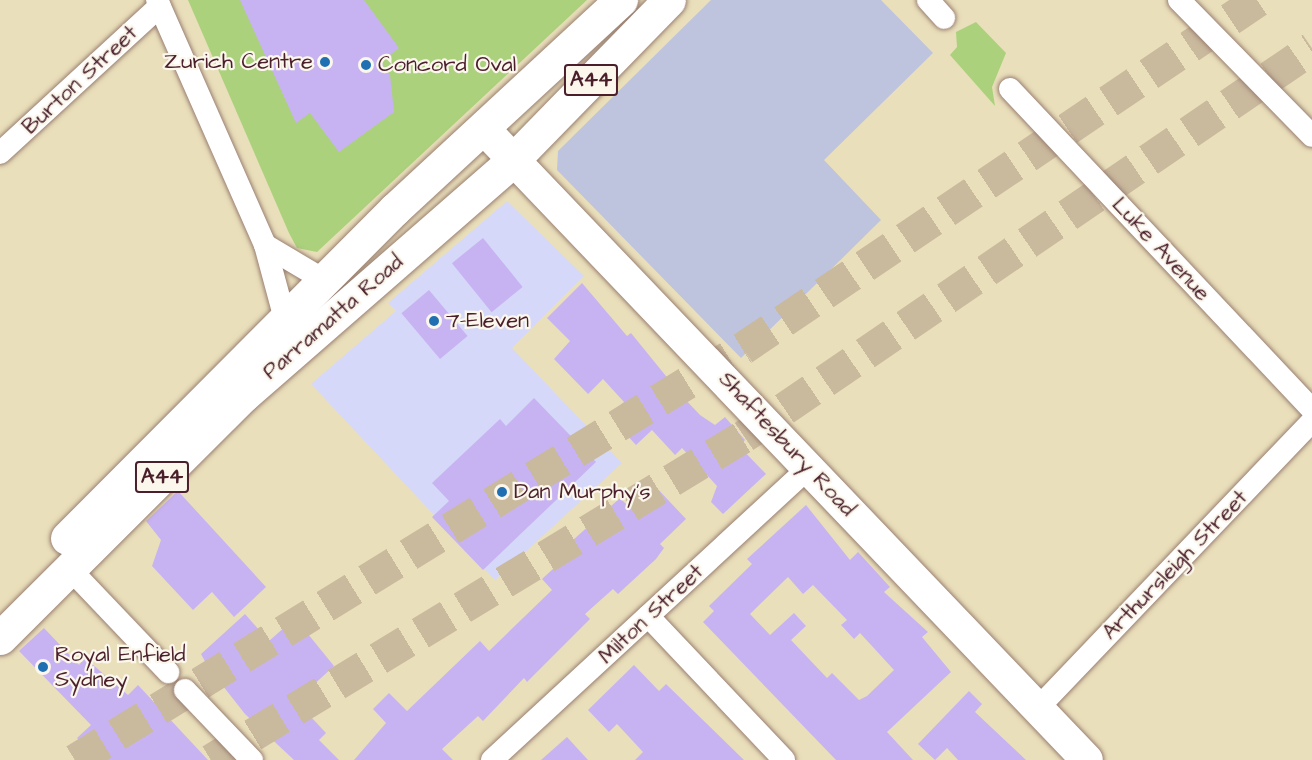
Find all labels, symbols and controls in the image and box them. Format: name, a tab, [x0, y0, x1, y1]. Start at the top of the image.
street label: Burton Street	[17, 20, 143, 140]
place label: Zurich Centre	[164, 49, 313, 75]
place label: Concord Oval	[378, 52, 516, 78]
marker: Zurich Centre	[318, 55, 332, 69]
marker: Concord Oval	[359, 58, 373, 72]
road number: A44	[562, 62, 620, 98]
street label: Luke Avenue	[1106, 192, 1216, 306]
street label: Parramatta Road	[257, 249, 409, 385]
place label: 7-Eleven	[446, 308, 529, 334]
marker: 7-Eleven	[427, 314, 441, 328]
street label: Shaftesbury Road	[713, 366, 861, 522]
road number: A44	[134, 459, 190, 495]
place label: Dan Murphy's	[514, 479, 651, 505]
marker: Dan Murphy's	[495, 485, 509, 499]
street label: Arthursleigh Street	[1097, 485, 1253, 645]
street label: Milton Street	[593, 559, 709, 669]
place label: Royal Enfield Sydney	[55, 641, 186, 692]
marker: Royal Enfield Sydney	[36, 660, 50, 674]

